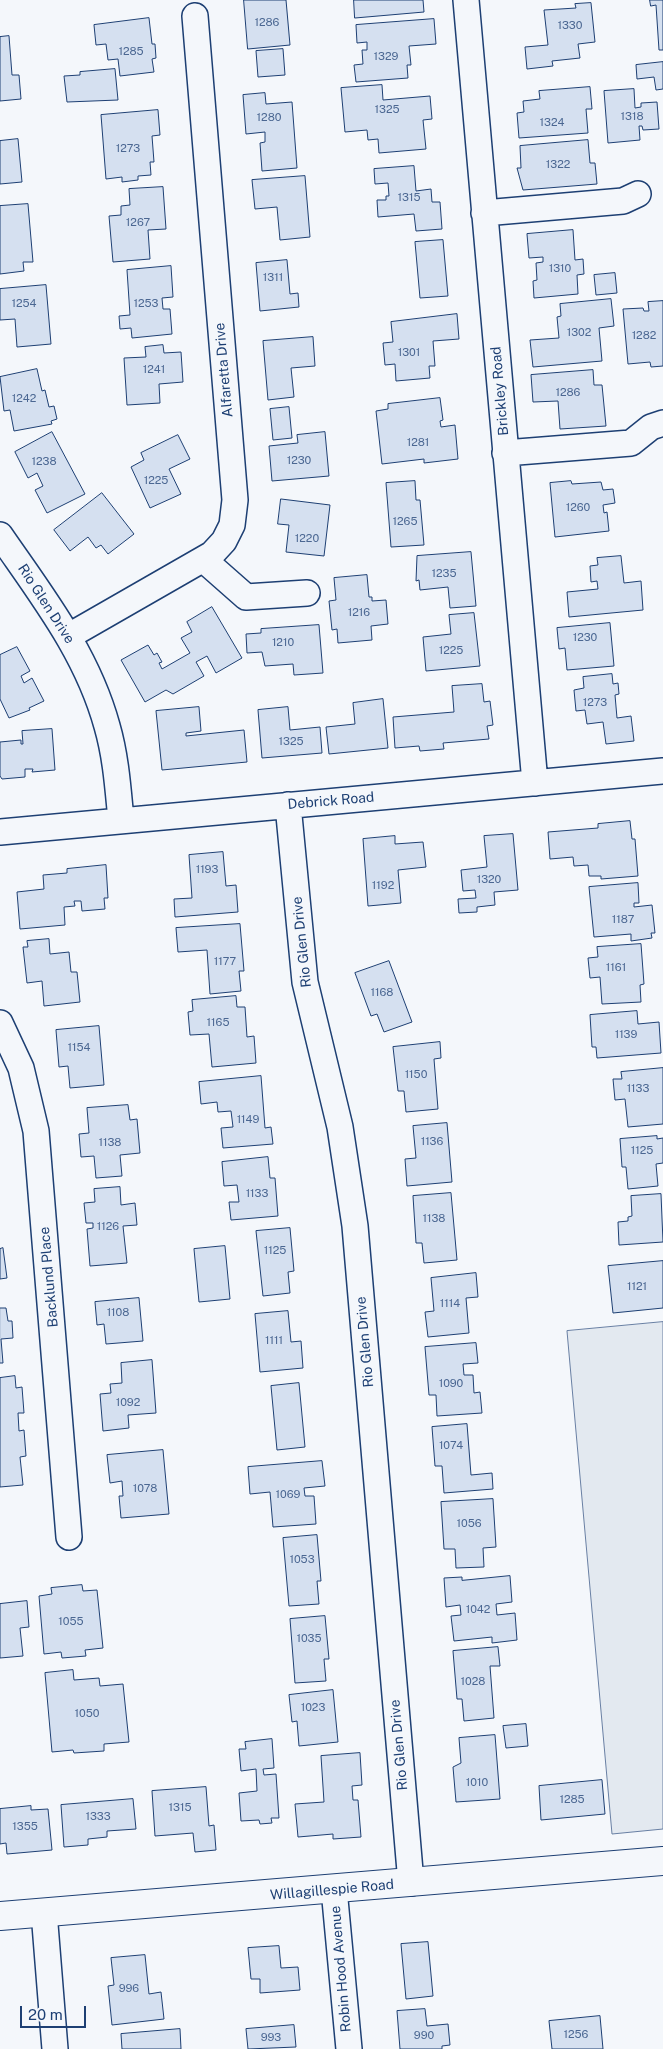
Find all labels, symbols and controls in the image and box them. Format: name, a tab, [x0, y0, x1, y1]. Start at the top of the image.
house number: 1286	[255, 16, 279, 30]
house number: 1330	[558, 19, 582, 33]
house number: 1285	[118, 45, 144, 59]
house number: 1329	[374, 50, 398, 64]
house number: 1325	[374, 103, 400, 117]
house number: 1318	[620, 110, 644, 124]
house number: 1280	[257, 111, 281, 125]
house number: 1324	[540, 116, 564, 130]
house number: 1273	[116, 142, 140, 156]
house number: 1322	[546, 158, 570, 172]
house number: 1315	[398, 191, 420, 205]
house number: 1267	[126, 216, 150, 230]
house number: 1310	[549, 262, 571, 276]
house number: 1311	[263, 271, 283, 285]
house number: 1254	[12, 297, 36, 311]
house number: 1253	[133, 297, 159, 311]
street label: Alfaretta Drive	[211, 322, 237, 418]
house number: 1302	[567, 326, 591, 340]
house number: 1282	[632, 329, 656, 343]
house number: 1301	[398, 346, 420, 360]
street label: Brickley Road	[488, 346, 512, 436]
house number: 1241	[143, 363, 165, 377]
house number: 1286	[556, 386, 580, 400]
house number: 1242	[12, 392, 36, 406]
house number: 1281	[407, 436, 429, 450]
house number: 1230	[287, 454, 311, 468]
house number: 1238	[31, 455, 57, 469]
house number: 1225	[144, 474, 168, 488]
house number: 1260	[566, 501, 590, 515]
house number: 1265	[393, 515, 417, 529]
house number: 1220	[295, 532, 319, 546]
street label: Rio Glen Drive	[14, 561, 78, 647]
house number: 1235	[431, 567, 457, 581]
house number: 1216	[348, 606, 370, 620]
house number: 1230	[573, 631, 597, 645]
house number: 1210	[272, 636, 294, 650]
house number: 1225	[439, 644, 463, 658]
house number: 1273	[583, 696, 607, 710]
house number: 1325	[278, 735, 304, 749]
street label: Debrick Road	[287, 789, 375, 813]
house number: 1193	[196, 863, 218, 877]
house number: 1320	[477, 873, 501, 887]
house number: 1192	[372, 879, 394, 893]
street label: Rio Glen Drive	[289, 896, 315, 988]
house number: 1187	[612, 913, 634, 927]
house number: 1177	[214, 955, 236, 969]
house number: 1161	[606, 961, 626, 975]
house number: 1168	[371, 986, 393, 1000]
house number: 1165	[207, 1016, 229, 1030]
house number: 1139	[615, 1028, 637, 1042]
house number: 1154	[68, 1041, 90, 1055]
house number: 1150	[405, 1068, 427, 1082]
house number: 1133	[627, 1082, 649, 1096]
house number: 1149	[237, 1113, 259, 1127]
house number: 1136	[421, 1135, 443, 1149]
house number: 1138	[99, 1136, 121, 1150]
house number: 1125	[631, 1144, 653, 1158]
house number: 1133	[246, 1187, 268, 1201]
house number: 1138	[423, 1212, 445, 1226]
house number: 1126	[97, 1220, 119, 1234]
street label: Backlund Place	[36, 1226, 62, 1328]
house number: 1125	[264, 1244, 286, 1258]
house number: 1121	[627, 1280, 647, 1294]
street label: Rio Glen Drive	[353, 1296, 377, 1388]
house number: 1114	[440, 1297, 460, 1311]
house number: 1108	[107, 1306, 129, 1320]
house number: 1111	[265, 1334, 283, 1348]
house number: 1090	[439, 1377, 463, 1391]
house number: 1092	[116, 1396, 140, 1410]
house number: 1074	[439, 1439, 463, 1453]
house number: 1078	[133, 1482, 157, 1496]
house number: 1069	[276, 1488, 300, 1502]
house number: 1056	[456, 1517, 482, 1531]
house number: 1053	[289, 1553, 315, 1567]
house number: 1042	[466, 1603, 490, 1617]
house number: 1055	[58, 1615, 84, 1629]
house number: 1035	[296, 1632, 322, 1646]
house number: 1028	[461, 1675, 485, 1689]
street label: Rio Glen Drive	[387, 1699, 411, 1791]
house number: 1023	[301, 1701, 325, 1715]
house number: 1050	[75, 1707, 99, 1721]
house number: 1010	[466, 1776, 488, 1790]
house number: 1285	[559, 1793, 585, 1807]
house number: 1315	[169, 1801, 191, 1815]
house number: 1333	[85, 1810, 111, 1824]
house number: 1355	[12, 1820, 38, 1834]
street label: Willagillespie Road	[269, 1876, 395, 1904]
street label: Robin Hood Avenue	[327, 1905, 355, 2033]
house number: 996	[119, 1982, 139, 1996]
scale bar	[22, 1996, 89, 2028]
text: 20 m	[28, 2006, 63, 2023]
house number: 1256	[564, 2028, 588, 2042]
house number: 990	[414, 2029, 434, 2043]
house number: 993	[261, 2031, 281, 2045]

